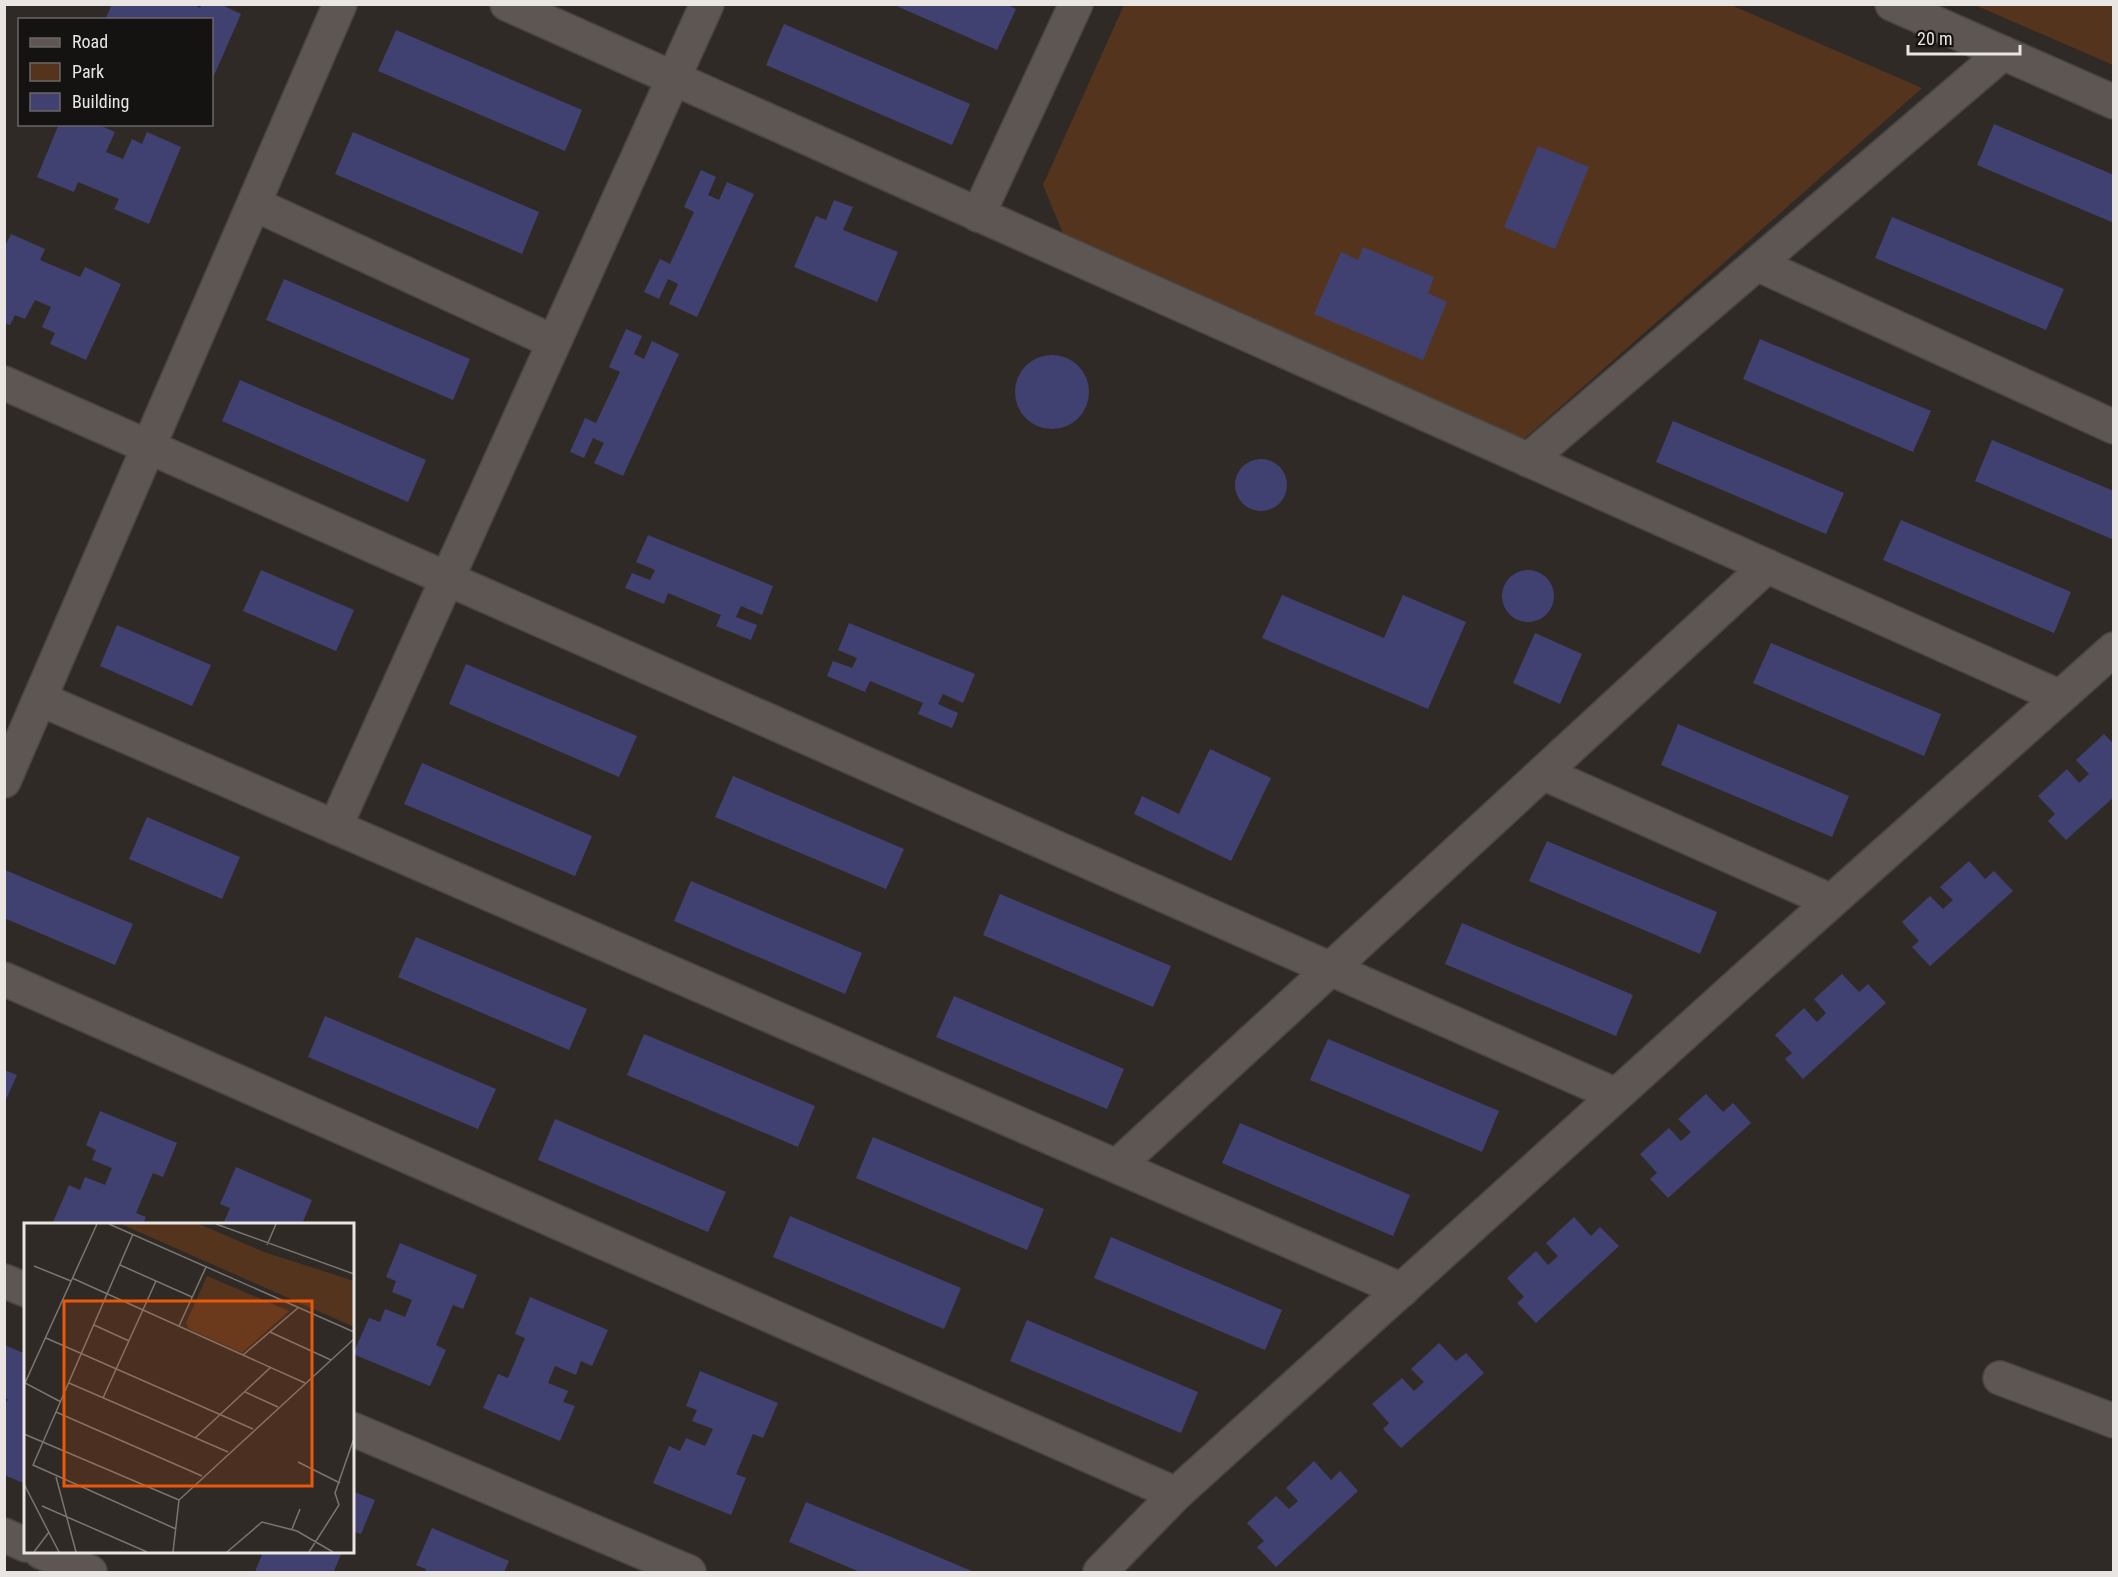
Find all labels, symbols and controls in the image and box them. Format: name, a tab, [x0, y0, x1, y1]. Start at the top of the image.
legend	[18, 18, 213, 126]
scale bar	[1908, 18, 2020, 56]
text: 20 m	[1917, 28, 1952, 49]
text: Road	[72, 31, 108, 52]
text: Park	[72, 61, 104, 82]
text: Building	[72, 91, 129, 112]
inset map	[24, 1223, 354, 1553]

